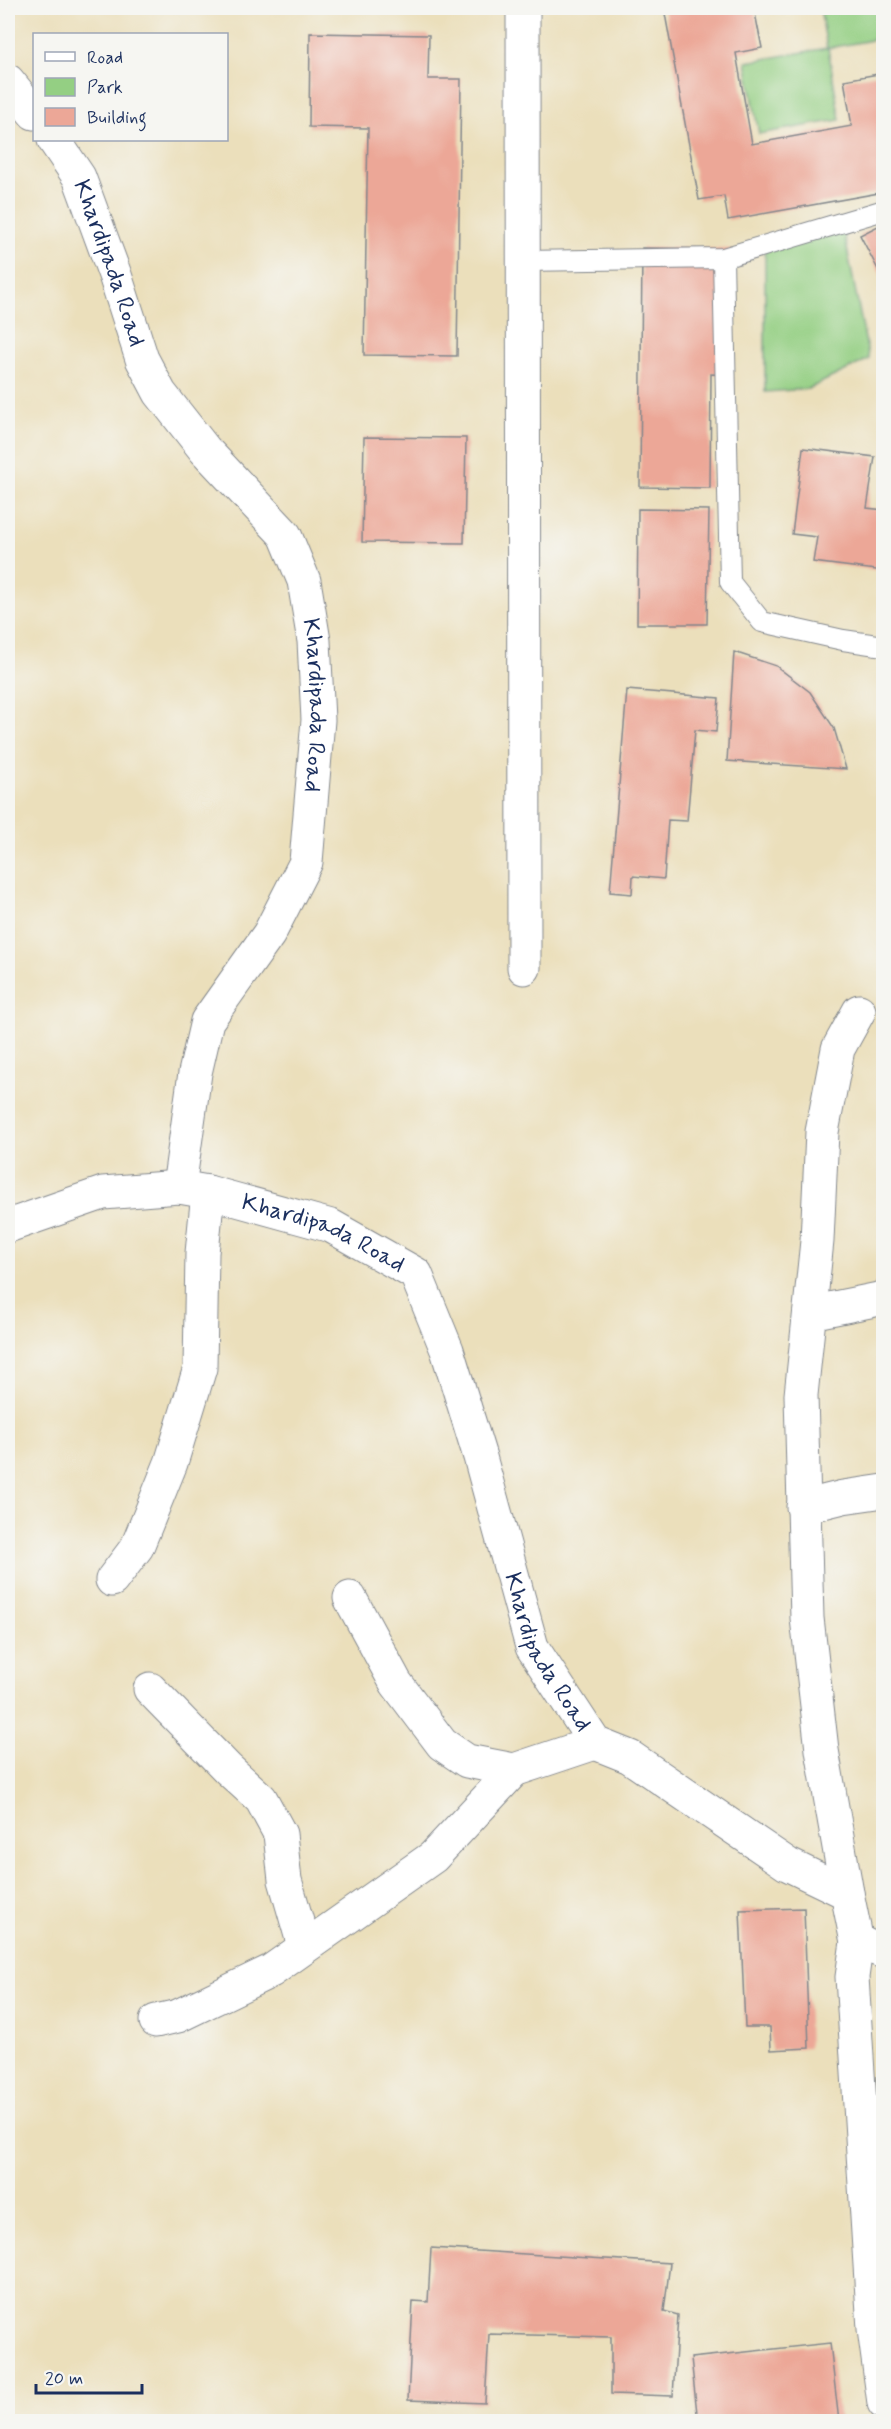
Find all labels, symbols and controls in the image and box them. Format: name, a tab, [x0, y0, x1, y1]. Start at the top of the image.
legend	[33, 33, 228, 141]
text: Road	[87, 46, 123, 70]
text: Park	[87, 76, 123, 100]
text: Building	[87, 106, 147, 132]
street label: Khardipada Road	[66, 175, 152, 350]
street label: Khardipada Road	[295, 616, 334, 794]
street label: Khardipada Road	[238, 1187, 411, 1280]
street label: Khardipada Road	[497, 1569, 599, 1737]
scale bar	[36, 2357, 142, 2395]
text: 20 m	[45, 2367, 83, 2391]

